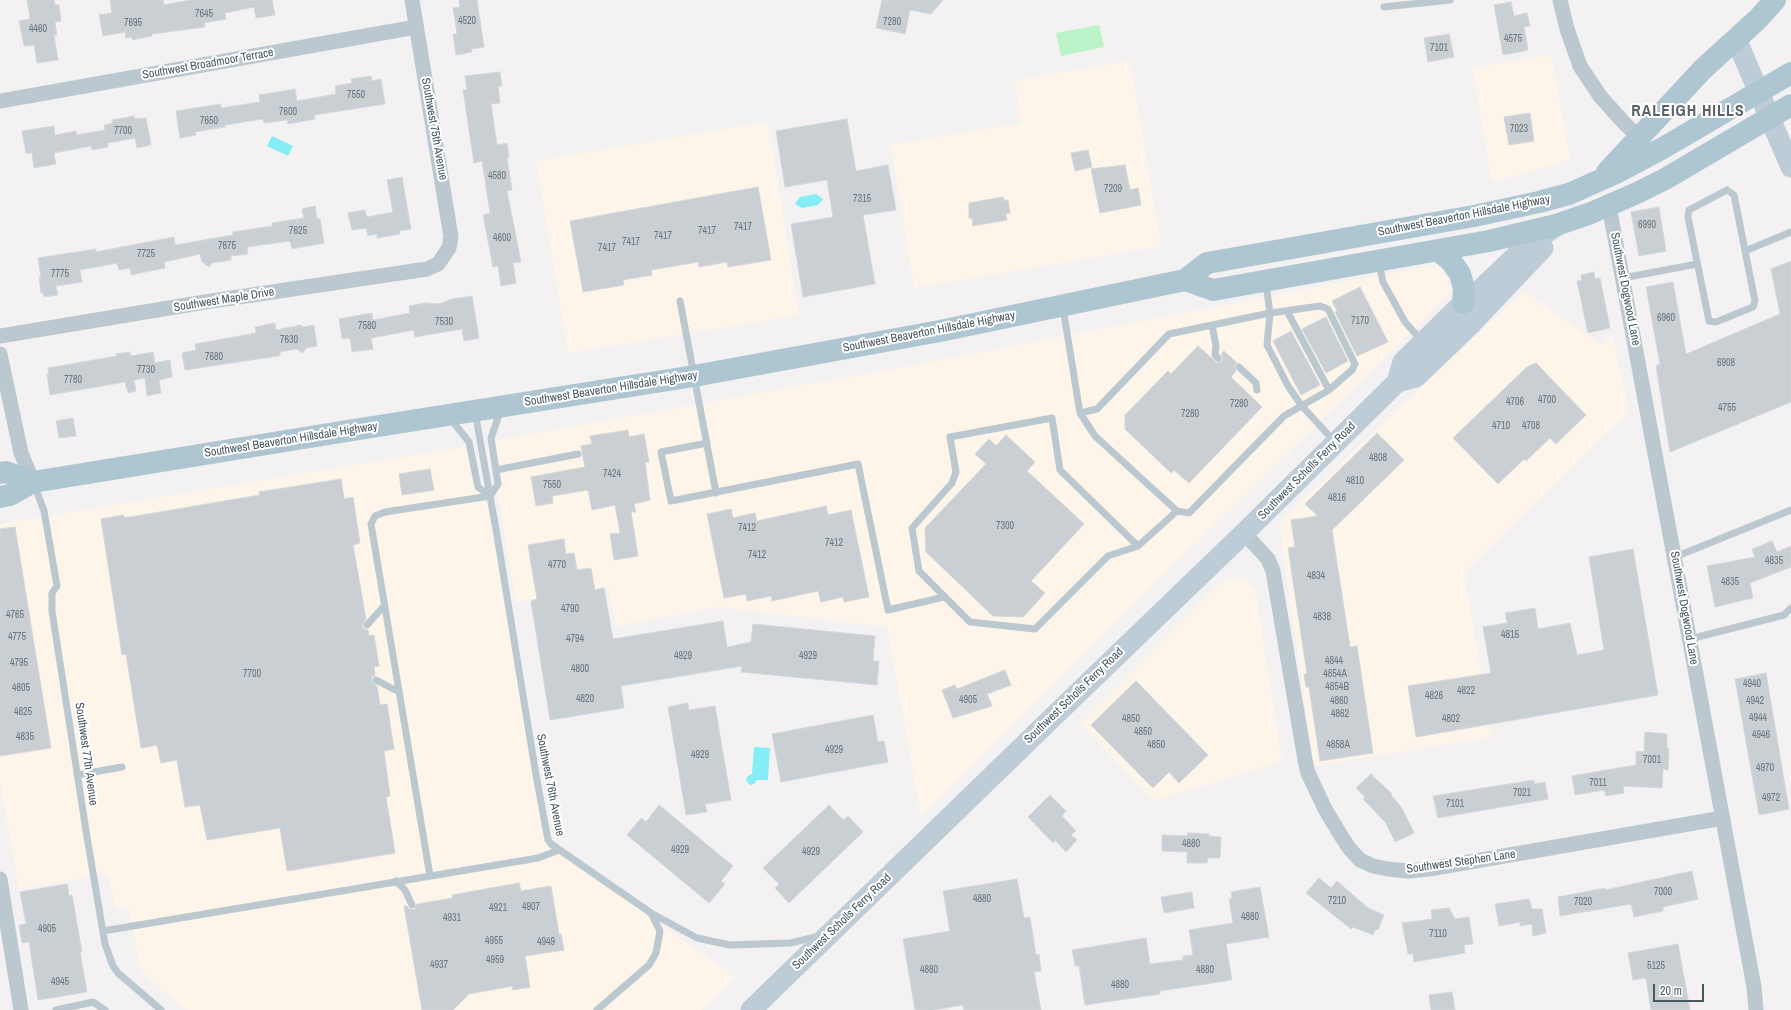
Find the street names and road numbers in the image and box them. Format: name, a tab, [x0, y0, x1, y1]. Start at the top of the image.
street label: Southwest Broadmoor Terrace	[141, 45, 275, 83]
street label: Southwest 75th Avenue	[418, 77, 450, 181]
street label: Southwest Beaverton Hillsdale Highway	[1377, 192, 1551, 240]
street label: Southwest Dogwood Lane	[1607, 231, 1643, 347]
street label: Southwest Maple Drive	[173, 285, 275, 315]
street label: Southwest Beaverton Hillsdale Highway	[842, 308, 1016, 356]
street label: Southwest Beaverton Hillsdale Highway	[523, 368, 699, 410]
street label: Southwest Beaverton Hillsdale Highway	[203, 419, 379, 461]
street label: Southwest Scholls Ferry Road	[1255, 419, 1359, 523]
street label: Southwest Dogwood Lane	[1667, 550, 1701, 666]
street label: Southwest Scholls Ferry Road	[1022, 645, 1126, 747]
street label: Southwest 77th Avenue	[72, 702, 100, 806]
street label: Southwest 76th Avenue	[533, 733, 567, 837]
street label: Southwest Stephen Lane	[1406, 847, 1516, 877]
street label: Southwest Scholls Ferry Road	[790, 871, 894, 973]

